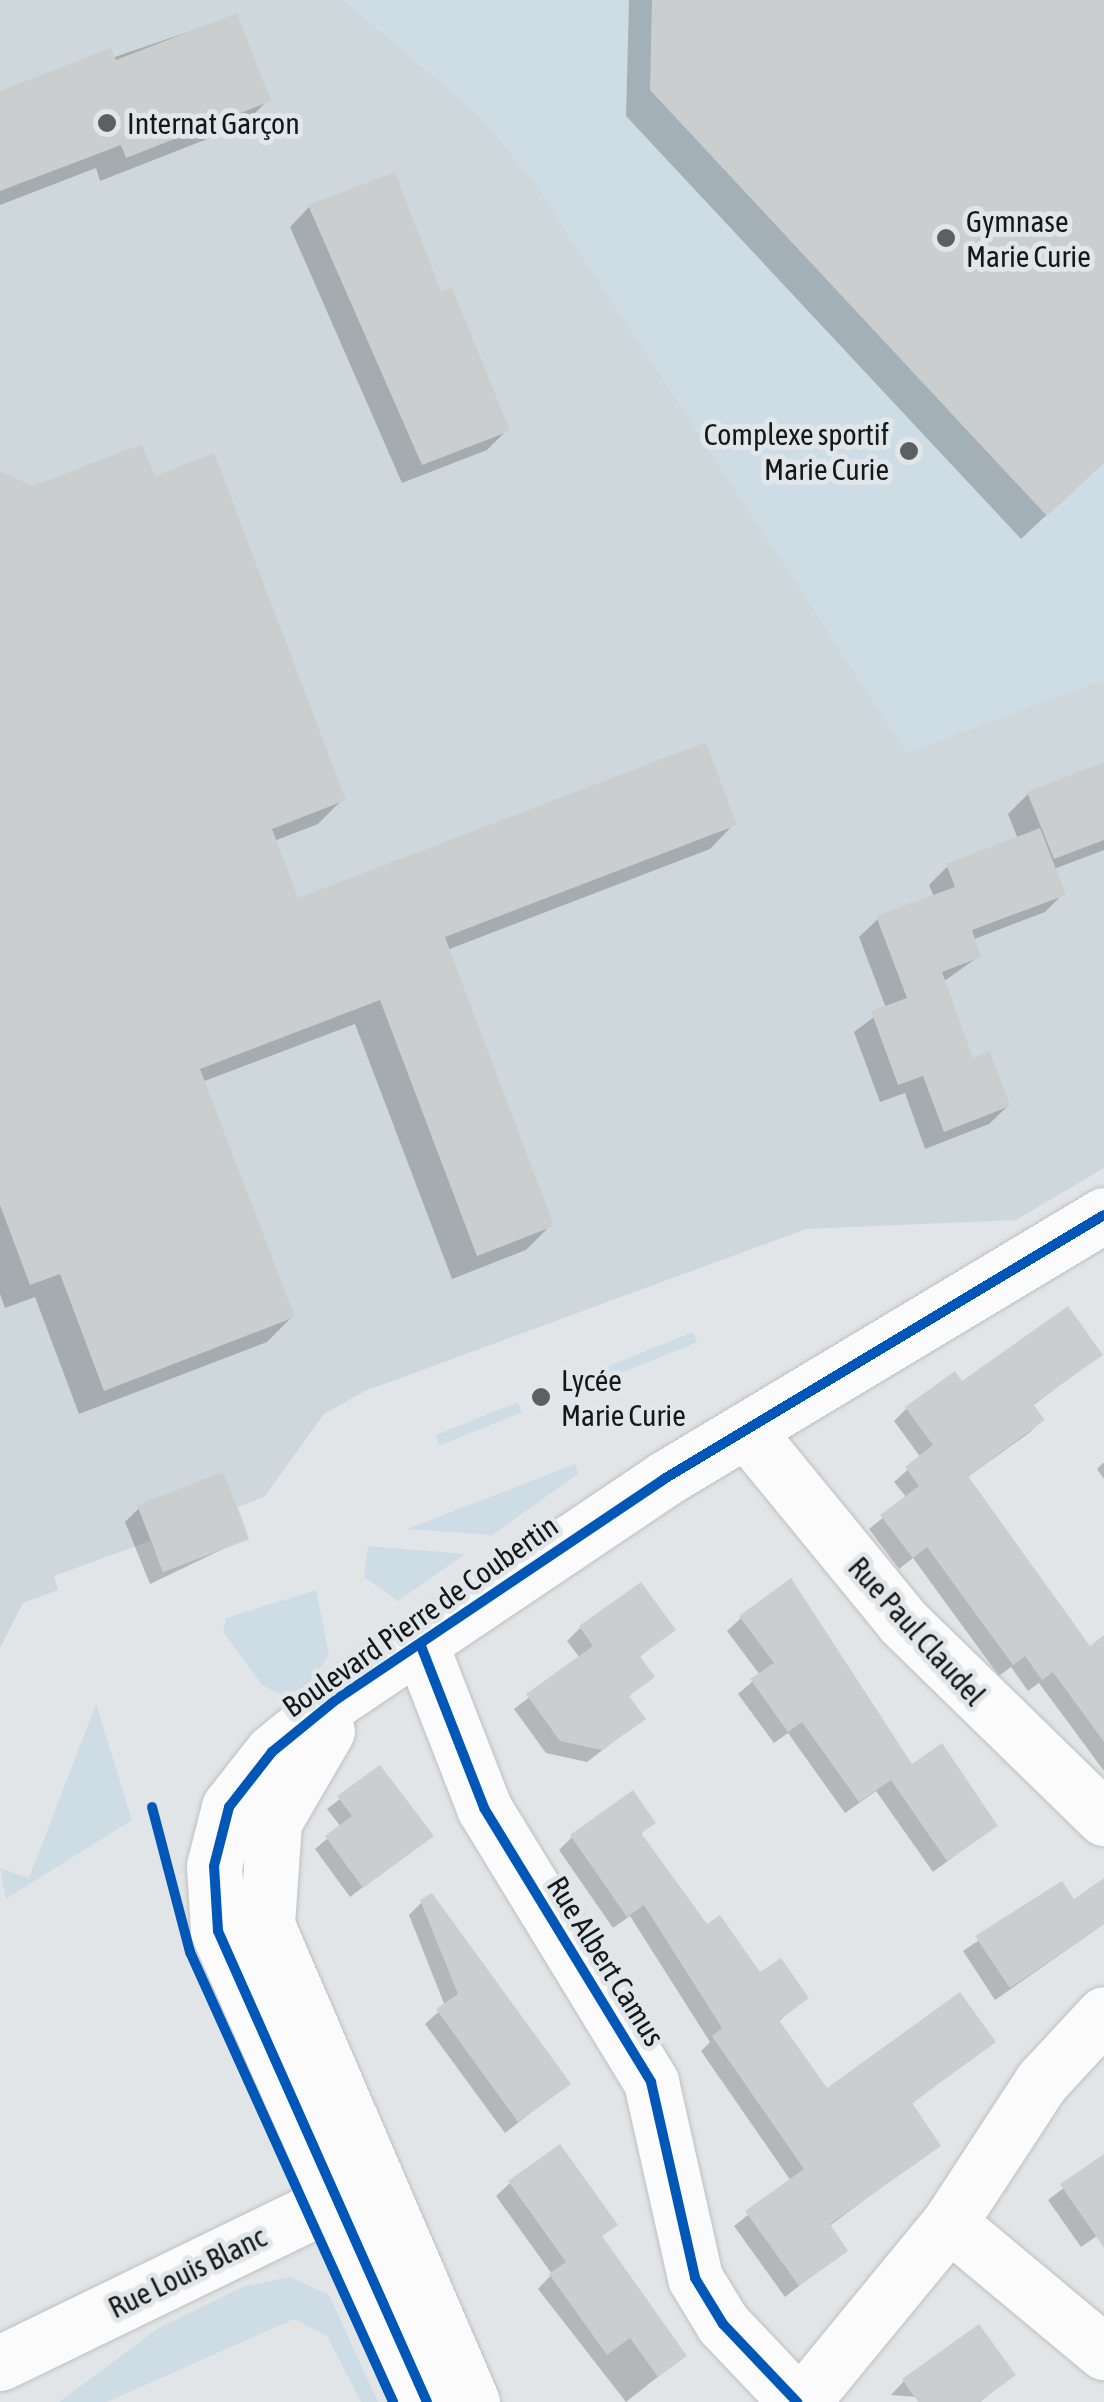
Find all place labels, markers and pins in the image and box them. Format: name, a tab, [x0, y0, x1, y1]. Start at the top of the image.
place label: Internat Garçon	[127, 105, 300, 141]
marker: Internat Garçon	[96, 112, 118, 134]
place label: Gymnase Marie Curie	[966, 203, 1091, 274]
marker: Gymnase Marie Curie	[935, 227, 957, 249]
place label: Complexe sportif Marie Curie	[704, 416, 889, 486]
marker: Complexe sportif Marie Curie	[898, 440, 920, 462]
place label: Lycée Marie Curie	[561, 1362, 686, 1432]
marker: Lycée Marie Curie	[530, 1386, 552, 1408]

